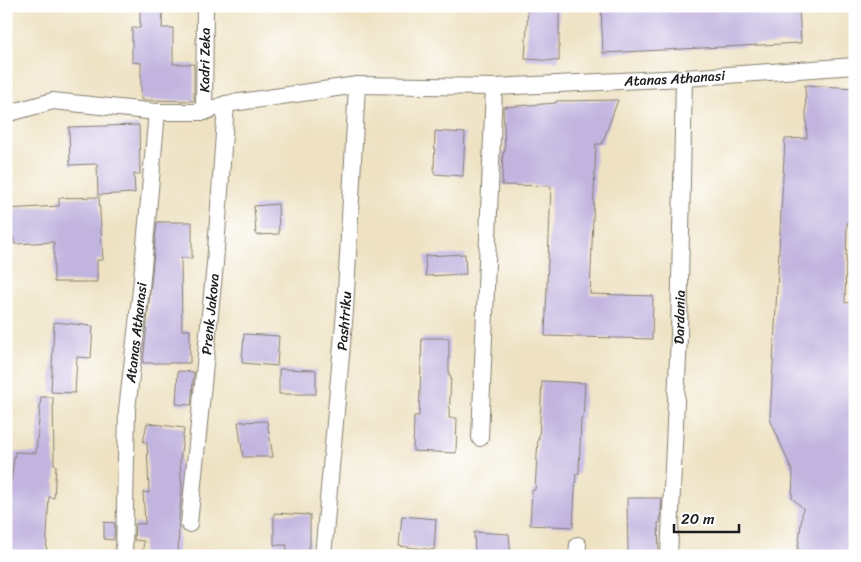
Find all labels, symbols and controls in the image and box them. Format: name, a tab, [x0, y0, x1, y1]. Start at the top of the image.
street label: Kadri Zeka	[192, 27, 218, 93]
street label: Atanas Athanasi	[623, 63, 727, 94]
street label: Prenk Jakova	[194, 272, 227, 356]
street label: Atanas Athanasi	[118, 280, 155, 385]
street label: Pashtriku	[329, 290, 359, 352]
street label: Dardania	[667, 290, 693, 345]
scale bar	[674, 502, 738, 534]
text: 20 m	[681, 506, 715, 532]

